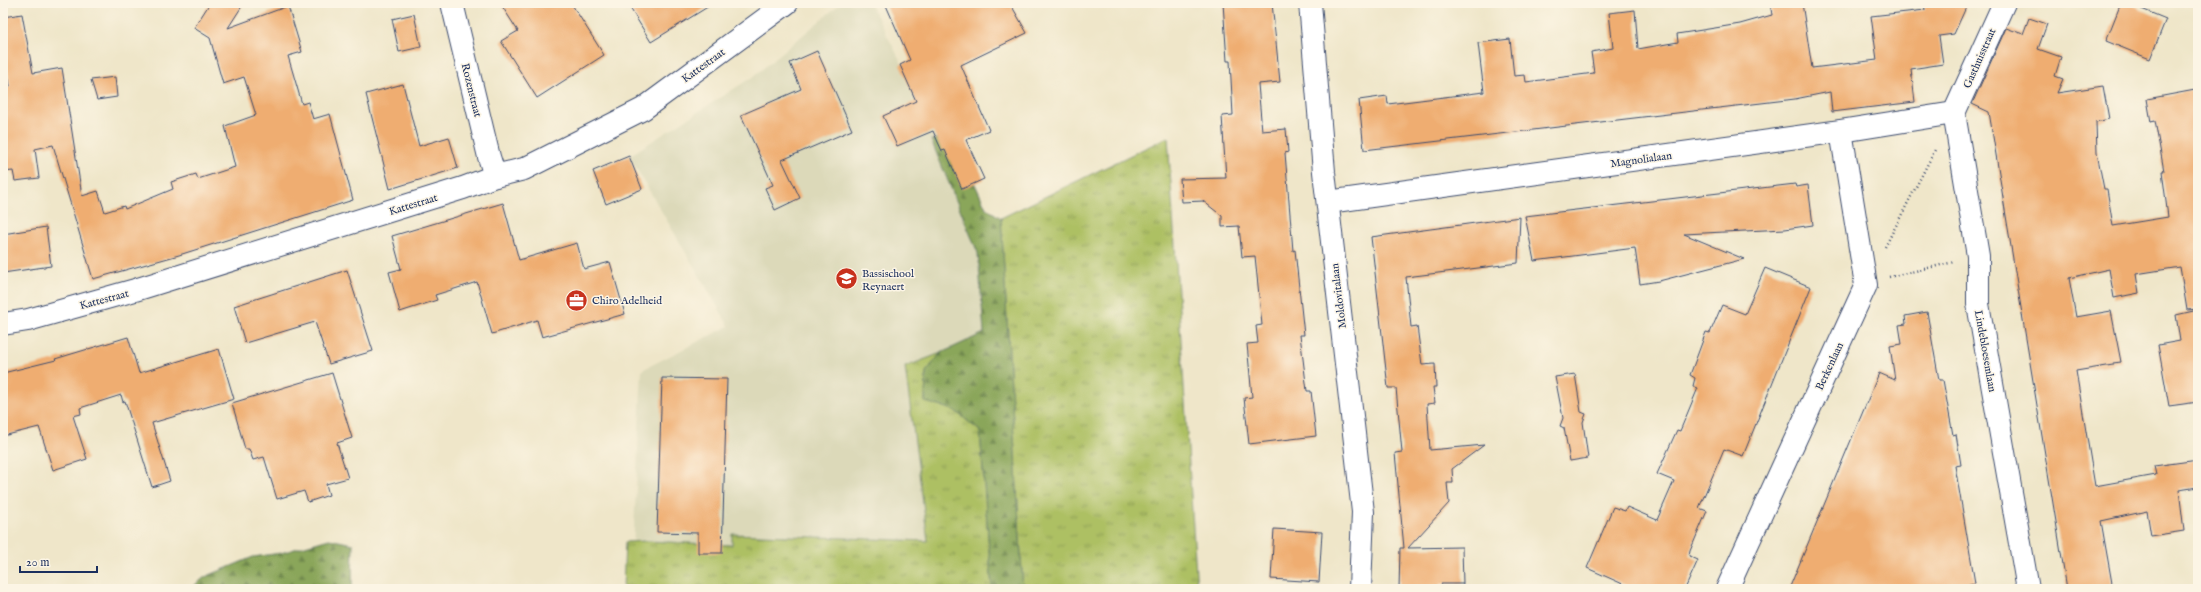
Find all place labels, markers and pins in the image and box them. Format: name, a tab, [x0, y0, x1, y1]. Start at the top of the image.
school or university icon: Bassischool Reynaert	[834, 266, 860, 292]
place label: Bassischool Reynaert	[862, 267, 914, 294]
office icon: Chiro Adelheid	[563, 287, 589, 313]
place label: Chiro Adelheid	[592, 294, 662, 308]

